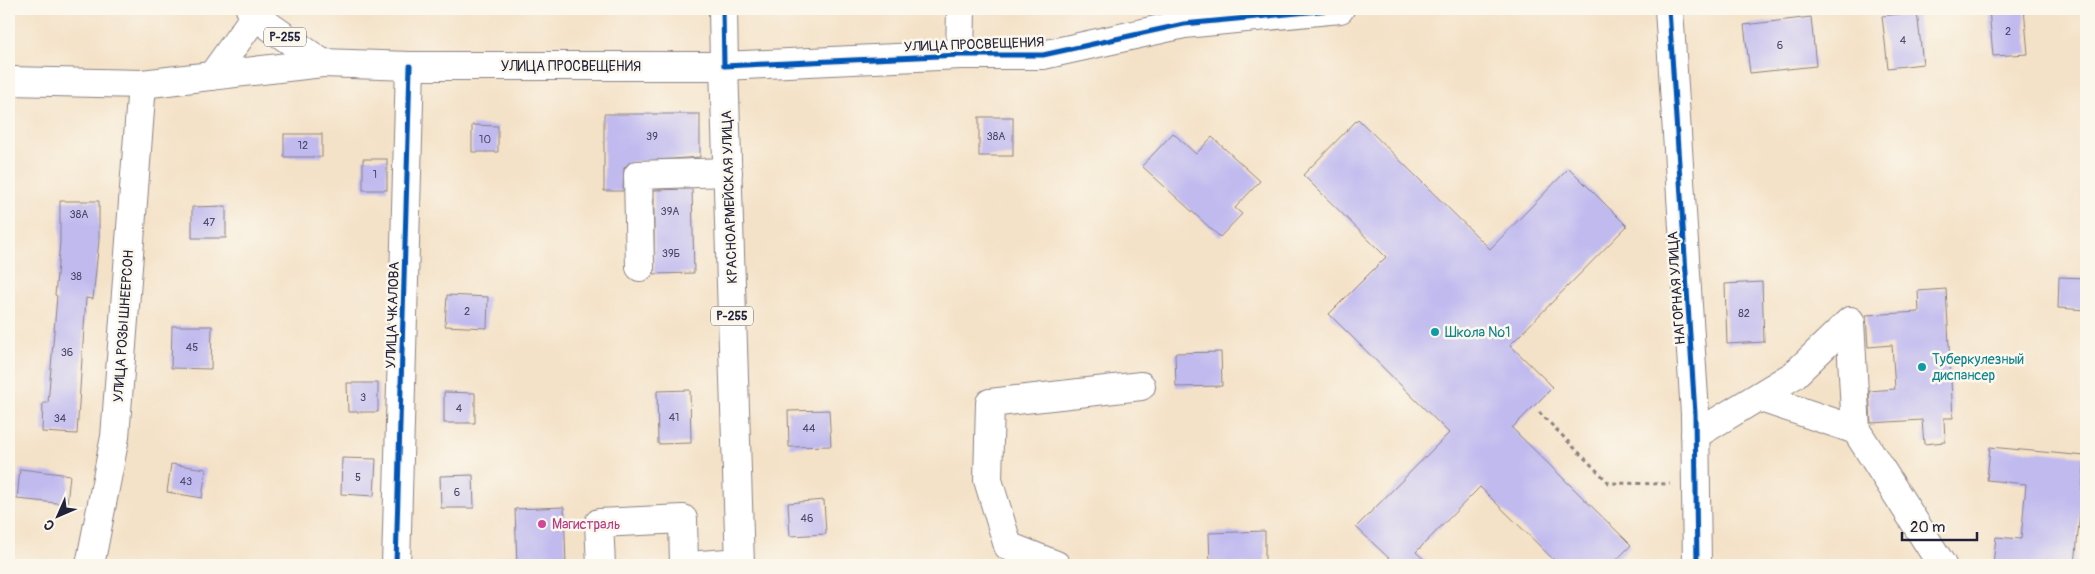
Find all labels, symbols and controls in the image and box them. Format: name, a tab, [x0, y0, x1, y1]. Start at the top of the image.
house number: 2	[2005, 25, 2011, 38]
road number: Р-255	[264, 28, 306, 46]
street label: УЛИЦА ПРОСВЕЩЕНИЯ	[904, 34, 1045, 55]
house number: 4	[1900, 34, 1907, 47]
house number: 6	[1777, 39, 1783, 52]
street label: УЛИЦА ПРОСВЕЩЕНИЯ	[501, 58, 641, 75]
street label: КРАСНОАРМЕЙСКАЯ УЛИЦА	[718, 110, 741, 284]
house number: 39	[646, 130, 658, 143]
house number: 38А	[987, 130, 1005, 143]
house number: 10	[479, 133, 491, 146]
house number: 12	[298, 139, 308, 152]
house number: 1	[373, 168, 377, 181]
house number: 39А	[661, 205, 679, 218]
house number: 38А	[70, 208, 88, 221]
house number: 47	[203, 216, 215, 229]
street label: НАГОРНАЯ УЛИЦА	[1664, 231, 1689, 345]
house number: 39Б	[662, 247, 680, 260]
street label: УЛИЦА РОЗЫ ШНЕЕРСОН	[110, 249, 137, 403]
street label: УЛИЦА ЧКАЛОВА	[382, 261, 403, 369]
house number: 38	[70, 270, 82, 283]
house number: 2	[464, 305, 470, 318]
road number: Р-255	[711, 306, 753, 326]
house number: 82	[1738, 307, 1750, 320]
place label: Школа №1	[1445, 324, 1511, 341]
marker: Школа №1	[1429, 326, 1441, 338]
house number: 45	[186, 341, 198, 354]
house number: 36	[61, 346, 73, 359]
place label: Туберкулезный диспансер	[1932, 351, 2024, 384]
marker: Туберкулезный диспансер	[1916, 361, 1928, 373]
house number: 3	[360, 391, 366, 404]
house number: 4	[456, 402, 463, 415]
house number: 41	[669, 411, 679, 424]
house number: 34	[54, 412, 67, 425]
house number: 44	[803, 422, 816, 435]
house number: 5	[355, 471, 361, 484]
house number: 43	[180, 475, 192, 488]
house number: 6	[454, 486, 460, 499]
north arrow	[32, 492, 82, 542]
scale bar	[1902, 509, 1978, 541]
house number: 46	[801, 512, 813, 525]
text: С	[40, 516, 58, 534]
place label: Магистраль	[552, 516, 620, 533]
marker: Магистраль	[536, 518, 548, 530]
text: 20 m	[1910, 518, 1945, 537]

